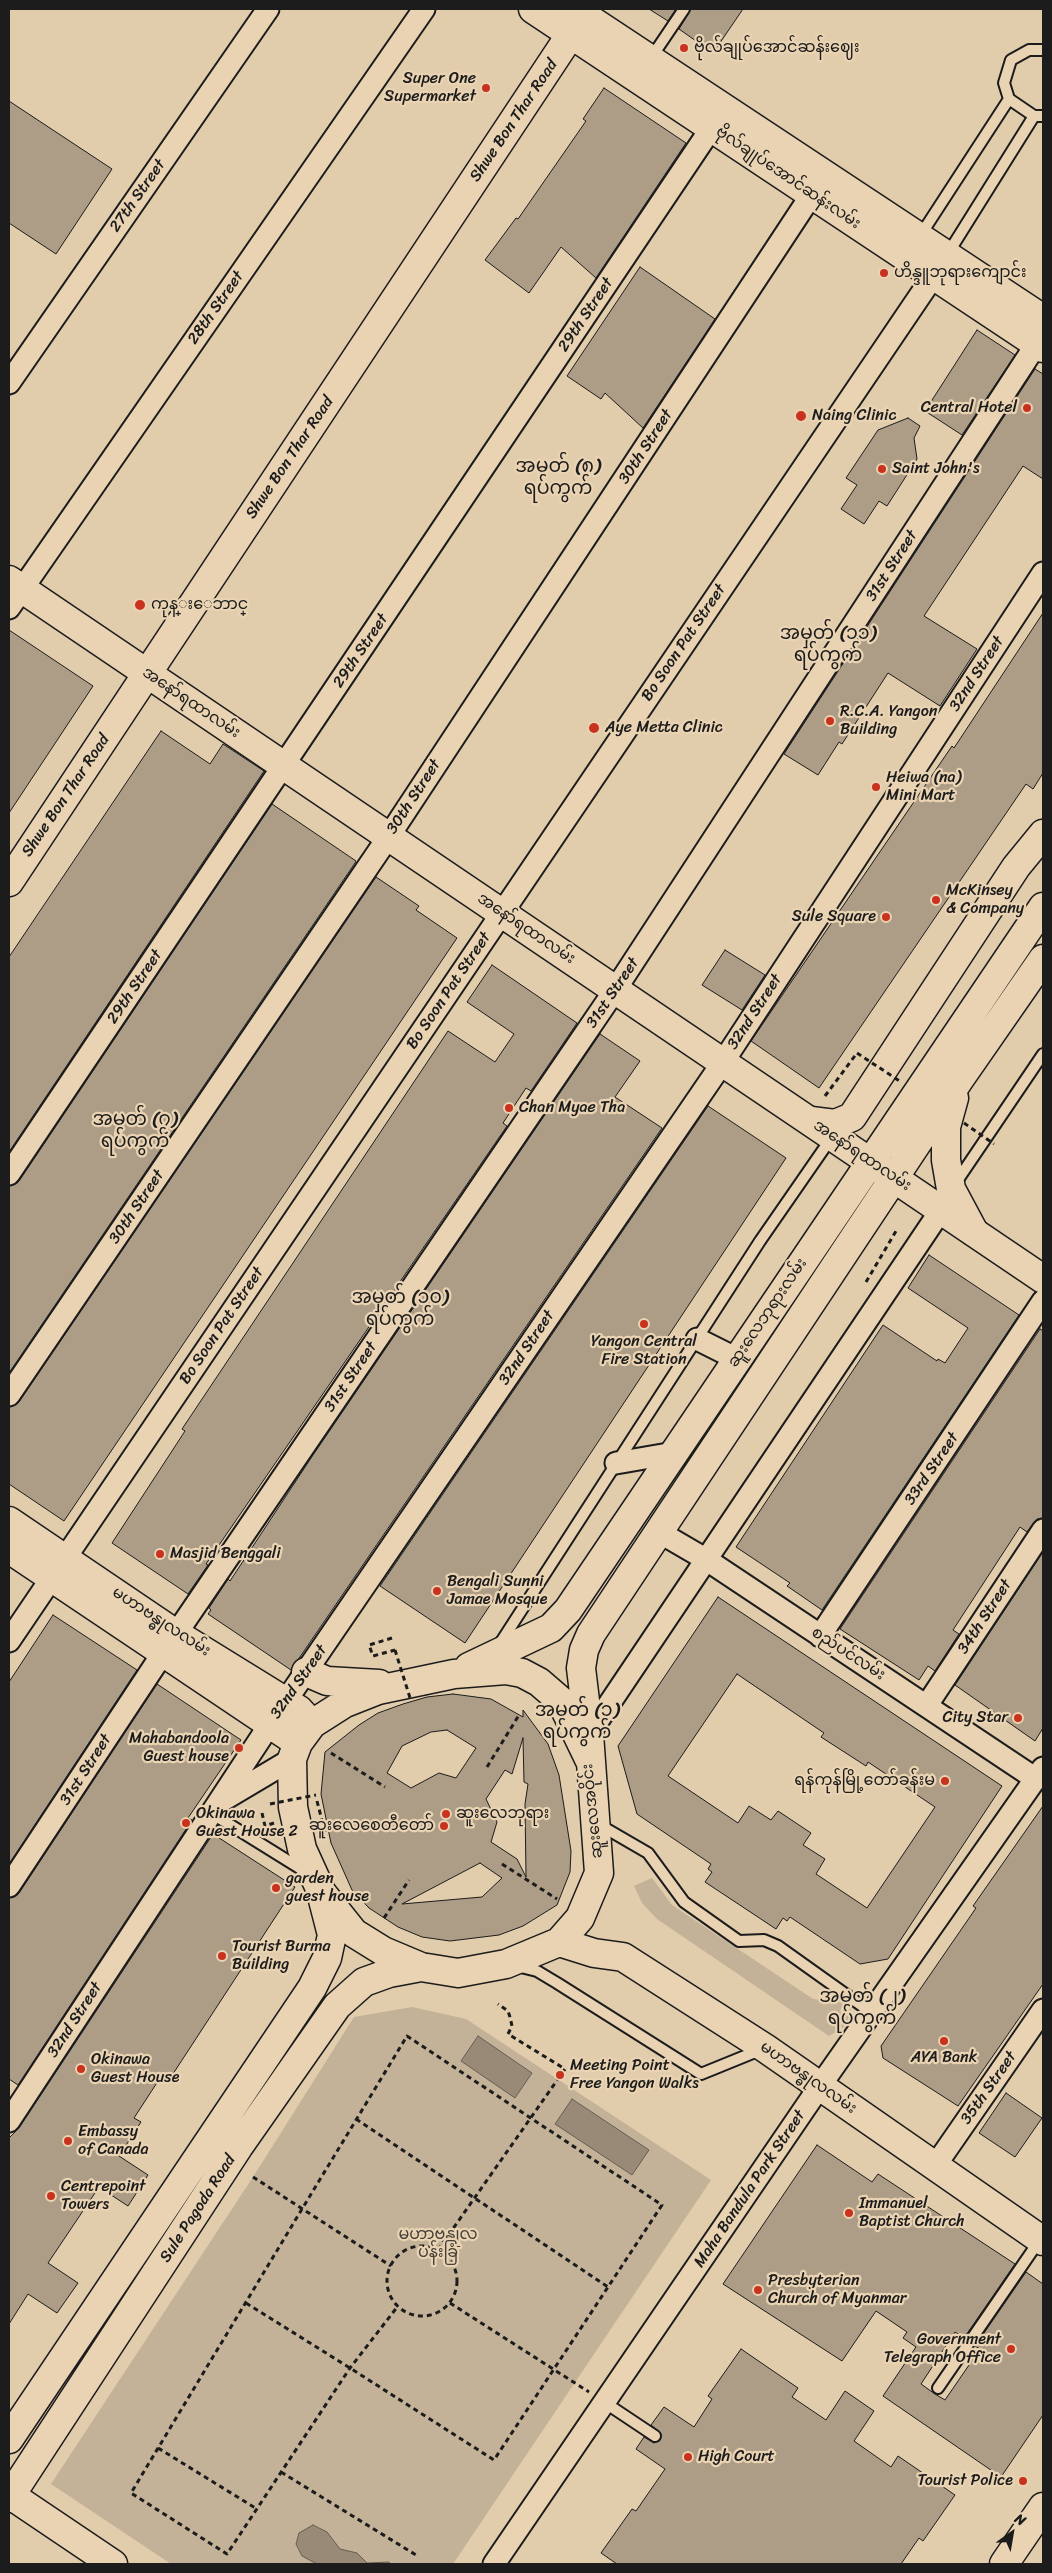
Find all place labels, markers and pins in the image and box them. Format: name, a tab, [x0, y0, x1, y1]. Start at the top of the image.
place label: ဗိုလ်ချုပ်အောင်ဆန်းဈေး	[694, 38, 859, 58]
marker: ဗိုလ်ချုပ်အောင်ဆန်းဈေး	[678, 42, 690, 54]
place label: Super One Supermarket	[384, 69, 476, 107]
marker: Super One Supermarket	[480, 82, 492, 94]
place label: ဟိန္ဒူဘုရားကျောင်း	[894, 263, 1026, 283]
marker: ဟိန္ဒူဘုရားကျောင်း	[878, 267, 890, 279]
place label: Central Hotel	[921, 398, 1017, 418]
marker: Central Hotel	[1021, 402, 1033, 414]
place label: Naing Clinic	[812, 406, 896, 426]
marker: Naing Clinic	[794, 409, 808, 423]
place label: Saint John's	[892, 459, 979, 479]
marker: Saint John's	[876, 463, 888, 475]
place label: ကုန္းေဘာင္	[151, 595, 248, 615]
marker: ကုန္းေဘာင္	[133, 598, 147, 612]
place label: R.C.A. Yangon Building	[840, 702, 938, 740]
marker: R.C.A. Yangon Building	[824, 715, 836, 727]
place label: Aye Metta Clinic	[605, 718, 723, 738]
marker: Aye Metta Clinic	[587, 721, 601, 735]
place label: Heiwa (na) Mini Mart	[886, 768, 961, 806]
marker: Heiwa (na) Mini Mart	[870, 781, 882, 793]
place label: McKinsey & Company	[946, 881, 1024, 919]
marker: McKinsey & Company	[930, 894, 942, 906]
place label: Sule Square	[792, 907, 876, 927]
marker: Sule Square	[880, 911, 892, 923]
place label: Chan Myae Tha	[519, 1098, 625, 1118]
marker: Chan Myae Tha	[503, 1102, 515, 1114]
marker: Yangon Central Fire Station	[638, 1318, 650, 1330]
place label: Yangon Central Fire Station	[591, 1332, 697, 1370]
place label: Masjid Benggali	[170, 1544, 281, 1564]
marker: Masjid Benggali	[154, 1548, 166, 1560]
place label: Bengali Sunni Jamae Mosque	[447, 1572, 547, 1610]
marker: Bengali Sunni Jamae Mosque	[431, 1585, 443, 1597]
place label: City Star	[943, 1708, 1008, 1728]
marker: City Star	[1012, 1712, 1024, 1724]
place label: Mahabandoola Guest house	[129, 1729, 229, 1767]
marker: Mahabandoola Guest house	[233, 1742, 245, 1754]
place label: ရန်ကုန်မြို့တော်ခန်းမ	[794, 1771, 935, 1791]
marker: ရန်ကုန်မြို့တော်ခန်းမ	[939, 1775, 951, 1787]
place label: Okinawa Guest House 2	[196, 1804, 298, 1842]
place label: ဆူးလေဘုရား	[456, 1804, 549, 1824]
marker: ဆူးလေဘုရား	[440, 1808, 452, 1820]
place label: ဆူးလေစေတီတော်	[309, 1816, 434, 1836]
marker: Okinawa Guest House 2	[180, 1817, 192, 1829]
marker: ဆူးလေစေတီတော်	[438, 1820, 450, 1832]
place label: garden guest house	[286, 1869, 369, 1907]
marker: garden guest house	[270, 1882, 282, 1894]
place label: Tourist Burma Building	[232, 1937, 331, 1975]
marker: Tourist Burma Building	[216, 1950, 228, 1962]
marker: AYA Bank	[938, 2035, 950, 2047]
place label: AYA Bank	[911, 2048, 977, 2068]
place label: Okinawa Guest House	[91, 2050, 179, 2088]
place label: Meeting Point Free Yangon Walks	[570, 2056, 699, 2094]
marker: Okinawa Guest House	[75, 2063, 87, 2075]
marker: Meeting Point Free Yangon Walks	[554, 2069, 566, 2081]
place label: Embassy of Canada	[78, 2122, 149, 2160]
marker: Embassy of Canada	[62, 2135, 74, 2147]
place label: Centrepoint Towers	[61, 2177, 145, 2215]
marker: Centrepoint Towers	[45, 2190, 57, 2202]
place label: Immanuel Baptist Church	[859, 2194, 965, 2232]
marker: Immanuel Baptist Church	[843, 2207, 855, 2219]
place label: Presbyterian Church of Myanmar	[768, 2271, 906, 2309]
marker: Presbyterian Church of Myanmar	[752, 2284, 764, 2296]
place label: Government Telegraph Office	[884, 2330, 1001, 2368]
marker: Government Telegraph Office	[1005, 2343, 1017, 2355]
place label: High Court	[698, 2447, 775, 2467]
marker: High Court	[682, 2451, 694, 2463]
place label: Tourist Police	[917, 2471, 1013, 2491]
marker: Tourist Police	[1017, 2475, 1029, 2487]

